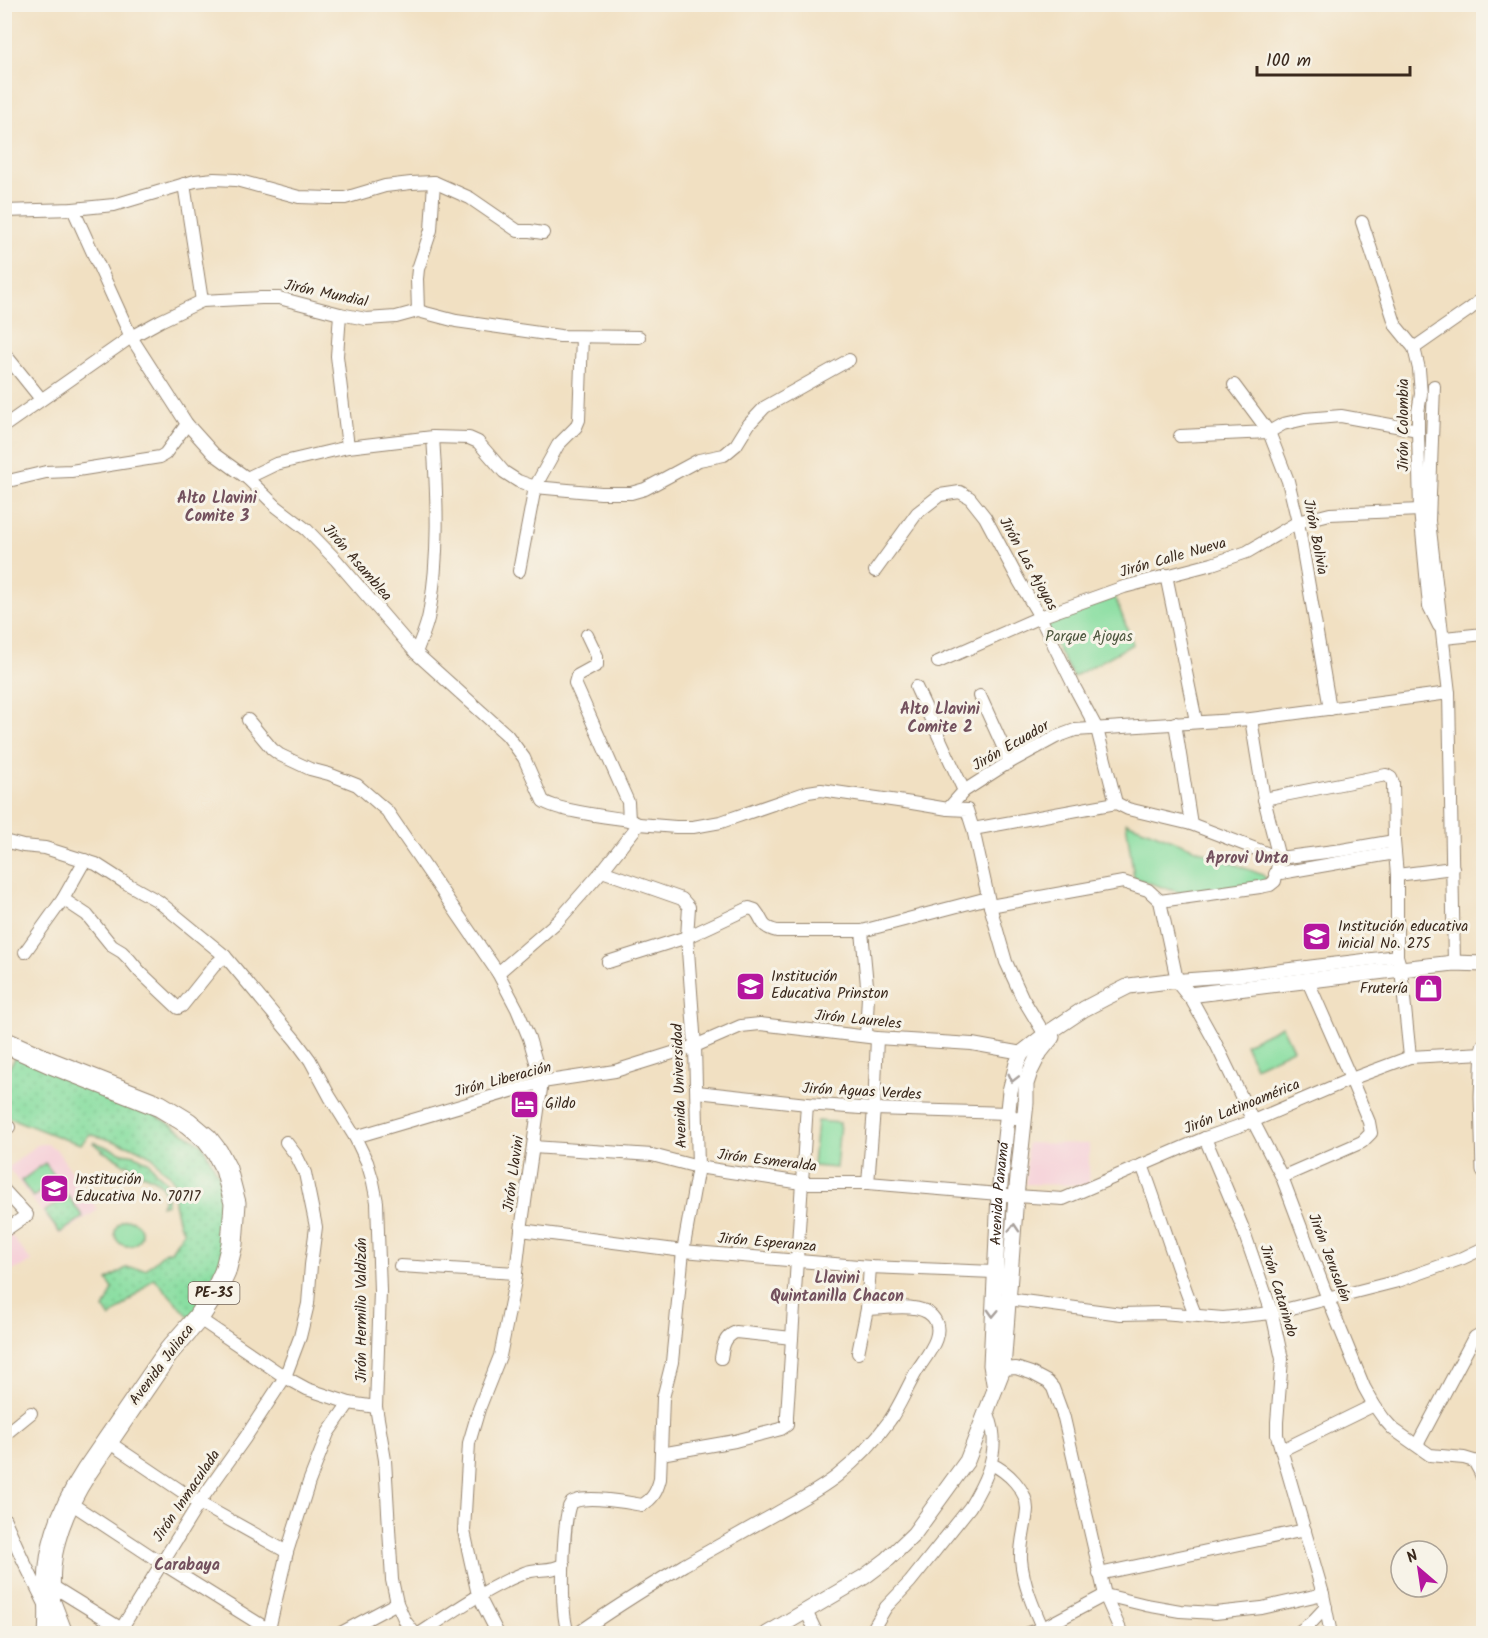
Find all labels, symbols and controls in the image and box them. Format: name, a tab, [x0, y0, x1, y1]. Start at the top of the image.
scale bar	[1257, 39, 1410, 77]
text: 100 m	[1266, 47, 1311, 76]
street label: Jirón Mundial	[282, 273, 370, 315]
street label: Jirón Colombia	[1392, 378, 1416, 472]
district label: Alto Llavini Comite 3	[177, 486, 258, 529]
street label: Jirón Bolivia	[1296, 497, 1334, 577]
street label: Jirón Las Ajoyas	[992, 513, 1064, 616]
street label: Jirón Asamblea	[316, 519, 398, 607]
street label: Jirón Calle Nueva	[1117, 531, 1229, 585]
park label: Parque Ajoyas	[1045, 625, 1133, 649]
district label: Alto Llavini Comite 2	[900, 697, 981, 740]
street label: Jirón Ecuador	[968, 714, 1055, 778]
district label: Aprovi Unta	[1206, 846, 1288, 871]
place label: Institución educativa inicial No. 275	[1338, 915, 1468, 956]
school or university icon: Institución educativa inicial No. 275	[1301, 920, 1333, 952]
place label: Institución Educativa Prinston	[771, 965, 889, 1006]
school or university icon: Institución Educativa Prinston	[734, 970, 766, 1002]
shop icon: Frutería	[1413, 973, 1445, 1005]
place label: Frutería	[1360, 977, 1408, 1001]
street label: Jirón Laureles	[813, 1004, 903, 1037]
street label: Avenida Universidad	[666, 1023, 694, 1149]
street label: Jirón Liberación	[452, 1055, 554, 1105]
one-way arrow	[1008, 1072, 1020, 1082]
street label: Jirón Latinoamérica	[1180, 1073, 1304, 1141]
street label: Jirón Aguas Verdes	[802, 1077, 923, 1107]
hotel icon: Gildo	[508, 1088, 540, 1120]
place label: Gildo	[545, 1092, 576, 1116]
street label: Jirón Llavini	[497, 1133, 531, 1214]
street label: Avenida Panamá	[985, 1139, 1017, 1246]
street label: Jirón Esmeralda	[716, 1143, 818, 1179]
place label: Institución Educativa No. 70717	[75, 1168, 202, 1209]
school or university icon: Institución Educativa No. 70717	[38, 1173, 70, 1205]
street label: Jirón Jerusalén	[1301, 1210, 1357, 1306]
one-way arrow	[1007, 1223, 1020, 1232]
street label: Jirón Esperanza	[717, 1227, 817, 1259]
street label: Jirón Hermilio Valdizán	[350, 1237, 374, 1383]
street label: Jirón Catarindo	[1252, 1242, 1304, 1341]
district label: Llavini Quintanilla Chacon	[770, 1266, 904, 1309]
road number: PE-3S	[188, 1282, 240, 1304]
one-way arrow	[986, 1309, 999, 1318]
street label: Avenida Juliaca	[123, 1319, 201, 1411]
street label: Jirón Inmaculada	[147, 1445, 227, 1547]
north arrow	[1389, 1539, 1449, 1599]
text: N	[1402, 1544, 1423, 1571]
district label: Carabaya	[154, 1553, 220, 1578]

